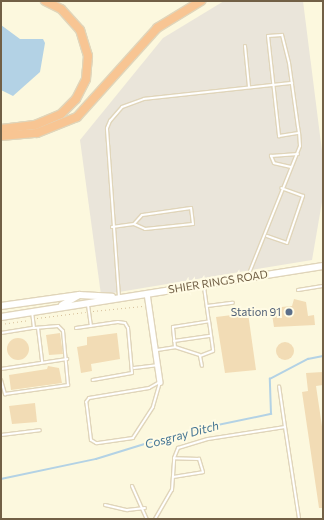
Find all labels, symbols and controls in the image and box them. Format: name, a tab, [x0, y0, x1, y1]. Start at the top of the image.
street label: SHIER RINGS ROAD	[167, 268, 269, 296]
place label: Station 91	[231, 305, 281, 319]
marker: Station 91	[284, 307, 294, 317]
water label: Cosgray Ditch	[143, 418, 221, 452]

